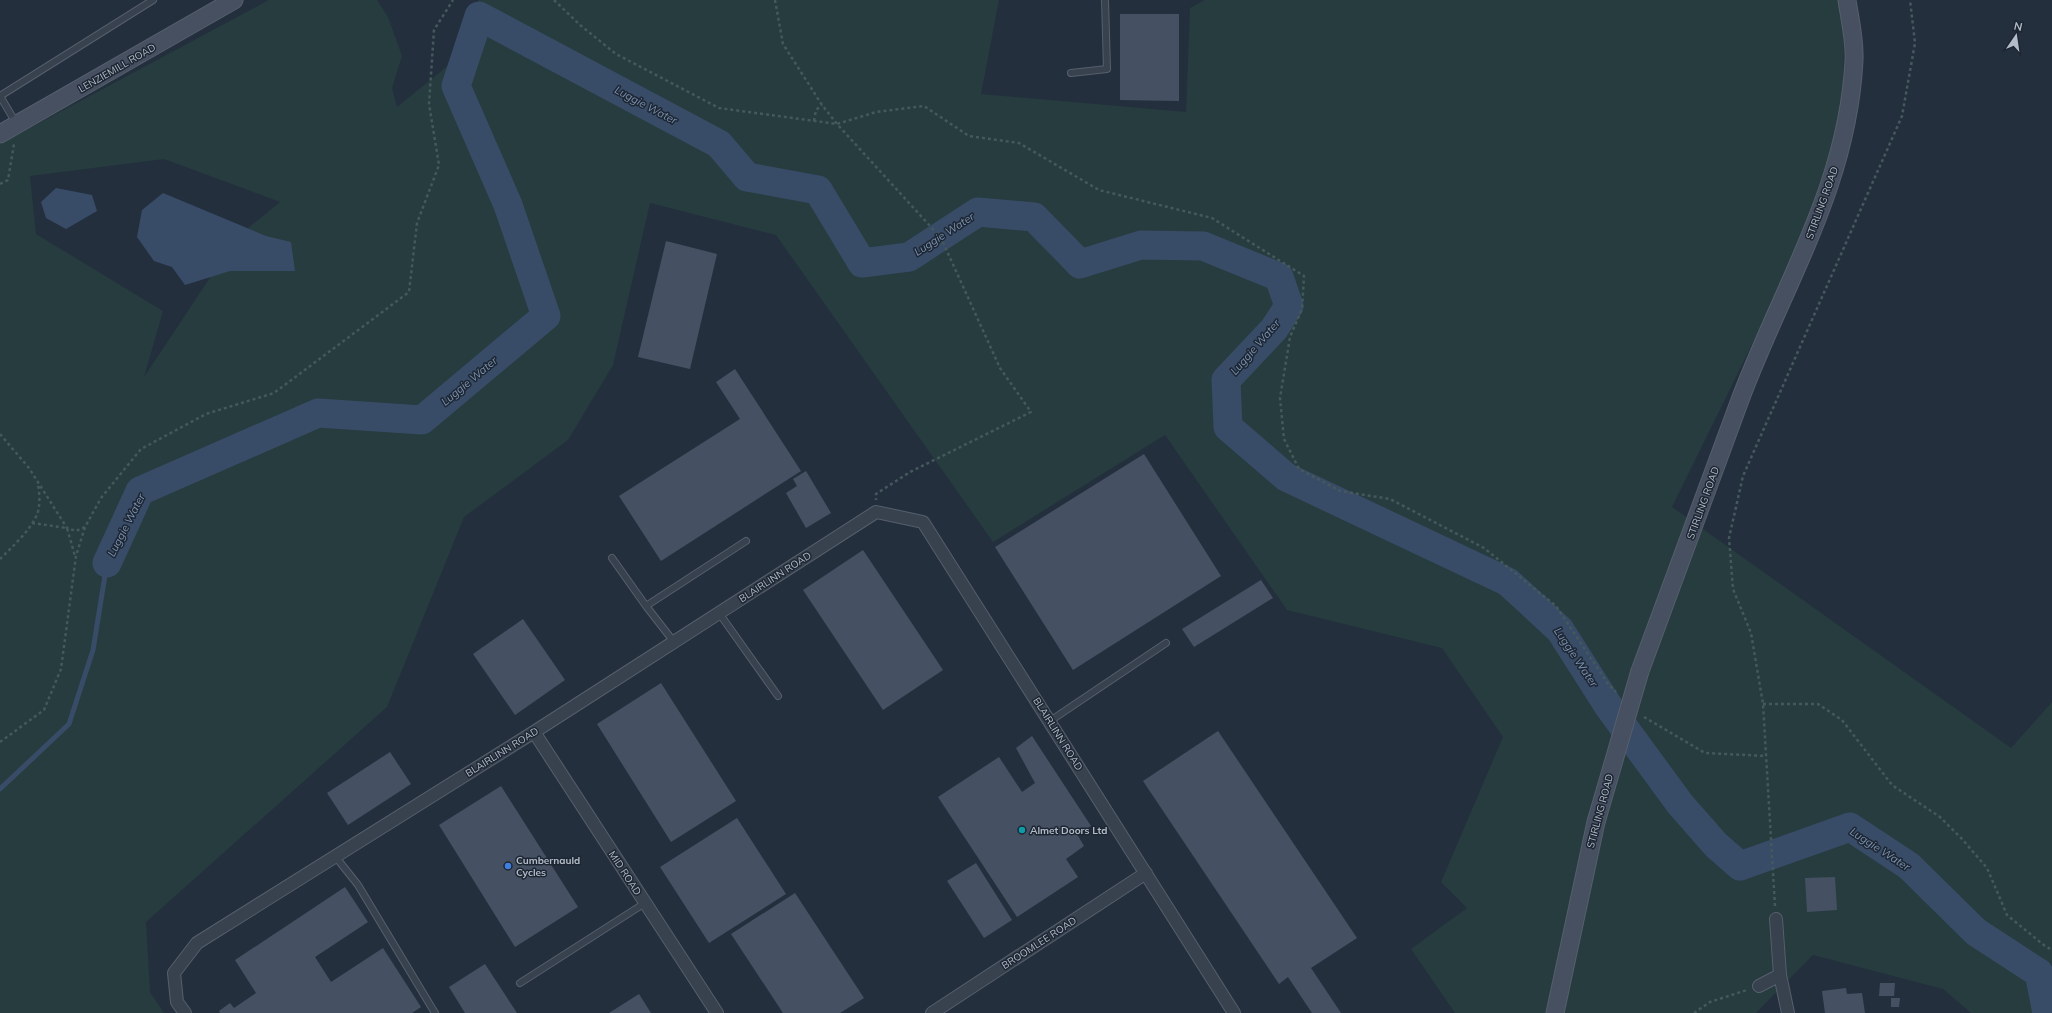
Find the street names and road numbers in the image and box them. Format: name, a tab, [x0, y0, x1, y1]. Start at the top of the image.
street label: LENZIEMILL ROAD	[76, 41, 158, 95]
street label: STIRLING ROAD	[1803, 165, 1841, 241]
street label: STIRLING ROAD	[1684, 465, 1722, 541]
street label: BLAIRLINN ROAD	[736, 549, 814, 605]
street label: BLAIRLINN ROAD	[1030, 695, 1086, 773]
street label: BLAIRLINN ROAD	[463, 724, 541, 780]
street label: STIRLING ROAD	[1584, 772, 1616, 850]
street label: MID ROAD	[606, 848, 644, 898]
street label: BROOMLEE ROAD	[999, 914, 1079, 972]

